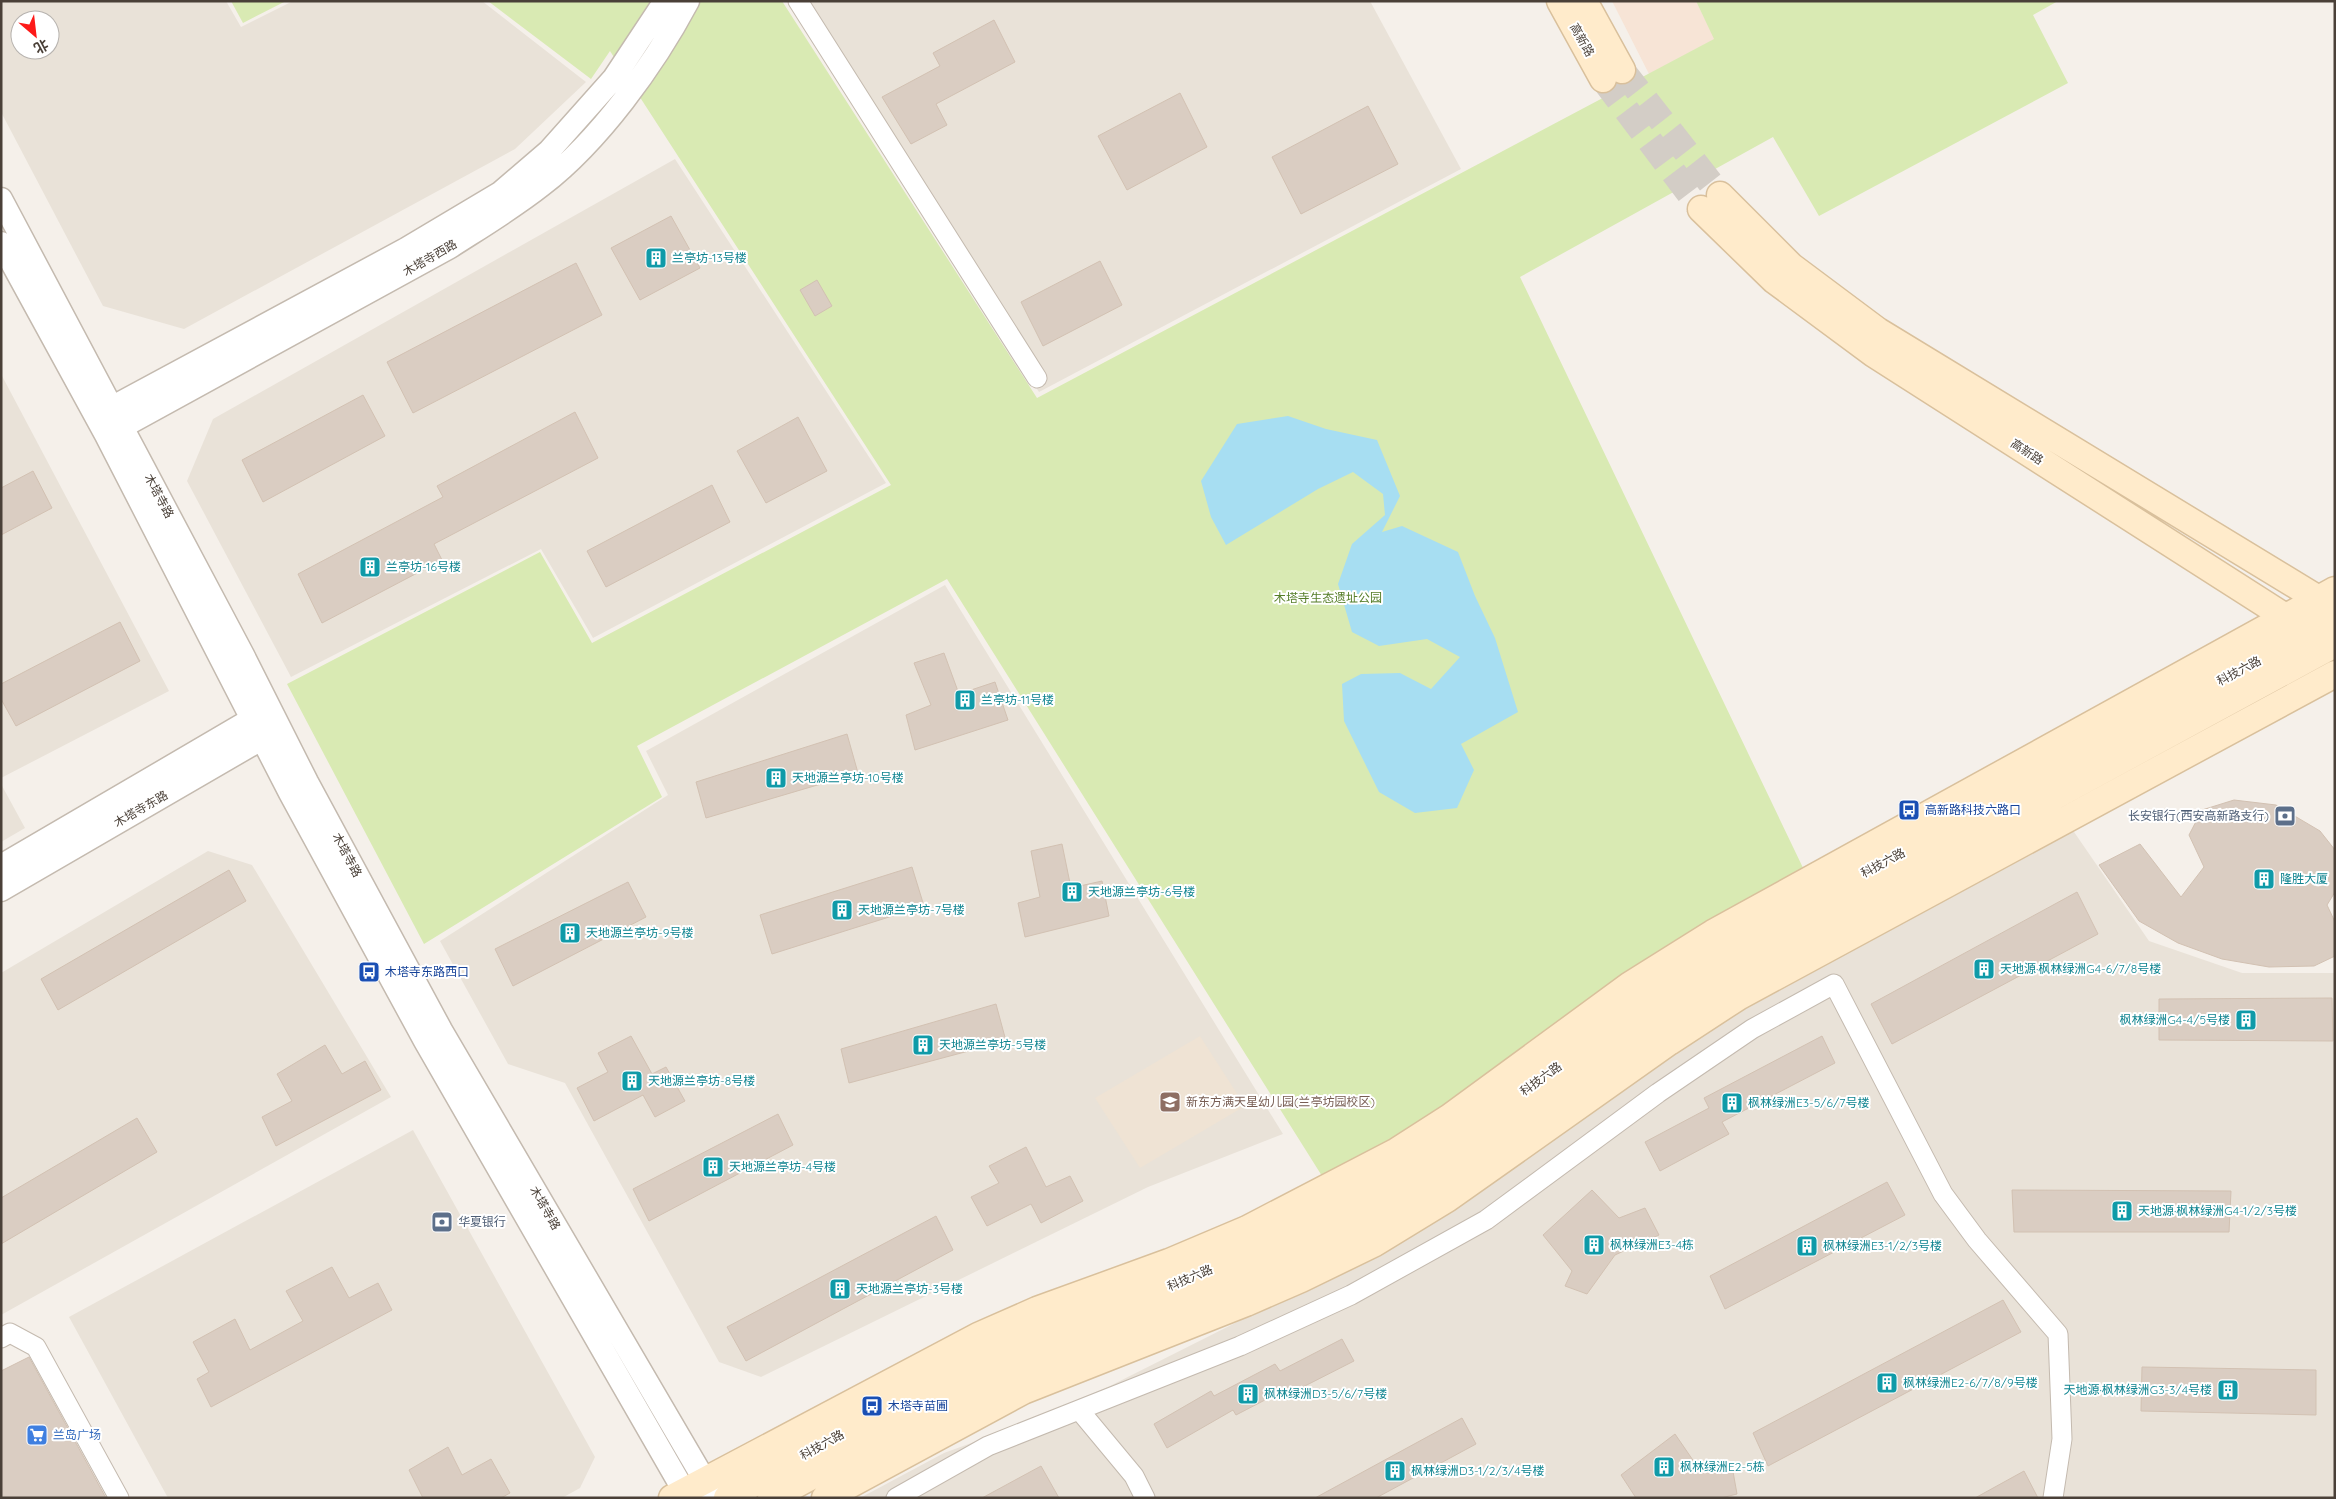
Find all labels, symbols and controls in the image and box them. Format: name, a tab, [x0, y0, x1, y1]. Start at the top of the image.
north arrow	[10, 10, 60, 60]
street label: 高新路	[1567, 20, 1598, 59]
text: 北	[31, 35, 52, 58]
street label: 木塔寺西路	[400, 236, 459, 279]
building icon: 兰亭坊-13号楼	[644, 246, 668, 270]
place label: 兰亭坊-13号楼	[672, 250, 747, 265]
street label: 高新路	[2008, 435, 2046, 468]
street label: 木塔寺路	[142, 471, 177, 520]
building icon: 兰亭坊-16号楼	[358, 555, 382, 579]
place label: 兰亭坊-16号楼	[386, 559, 461, 574]
park label: 木塔寺生态遗址公园	[1274, 590, 1382, 605]
street label: 科技六路	[2214, 653, 2263, 688]
building icon: 兰亭坊-11号楼	[953, 688, 977, 712]
place label: 兰亭坊-11号楼	[981, 692, 1054, 707]
building icon: 天地源兰亭坊-10号楼	[764, 766, 788, 790]
place label: 天地源兰亭坊-10号楼	[792, 770, 904, 785]
street label: 木塔寺东路	[111, 787, 170, 830]
bus stop icon: 高新路科技六路口	[1897, 798, 1921, 822]
place label: 高新路科技六路口	[1925, 802, 2021, 817]
bank icon: 长安银行(西安高新路支行)	[2273, 804, 2297, 828]
place label: 长安银行(西安高新路支行)	[2128, 808, 2269, 823]
street label: 木塔寺路	[330, 830, 365, 879]
street label: 科技六路	[1858, 845, 1907, 880]
building icon: 隆胜大厦	[2252, 867, 2276, 891]
place label: 隆胜大厦	[2280, 871, 2328, 886]
building icon: 天地源兰亭坊-6号楼	[1060, 880, 1084, 904]
place label: 天地源兰亭坊-6号楼	[1088, 884, 1195, 899]
building icon: 天地源兰亭坊-7号楼	[830, 898, 854, 922]
place label: 天地源兰亭坊-7号楼	[858, 902, 965, 917]
building icon: 天地源兰亭坊-9号楼	[558, 921, 582, 945]
place label: 天地源兰亭坊-9号楼	[586, 925, 693, 940]
building icon: 天地源·枫林绿洲G4-6/7/8号楼	[1972, 957, 1996, 981]
bus stop icon: 木塔寺东路西口	[357, 960, 381, 984]
place label: 天地源·枫林绿洲G4-6/7/8号楼	[2000, 961, 2161, 976]
place label: 木塔寺东路西口	[385, 964, 469, 979]
building icon: 枫林绿洲G4-4/5号楼	[2234, 1008, 2258, 1032]
place label: 枫林绿洲G4-4/5号楼	[2120, 1012, 2230, 1027]
building icon: 天地源兰亭坊-5号楼	[911, 1033, 935, 1057]
place label: 天地源兰亭坊-5号楼	[939, 1037, 1046, 1052]
street label: 科技六路	[1517, 1058, 1565, 1099]
building icon: 天地源兰亭坊-8号楼	[620, 1069, 644, 1093]
place label: 天地源兰亭坊-8号楼	[648, 1073, 755, 1088]
school or university icon: 新东方满天星幼儿园(兰亭坊园校区)	[1158, 1090, 1182, 1114]
building icon: 枫林绿洲E3-5/6/7号楼	[1720, 1091, 1744, 1115]
place label: 新东方满天星幼儿园(兰亭坊园校区)	[1186, 1094, 1375, 1109]
place label: 枫林绿洲E3-5/6/7号楼	[1748, 1095, 1869, 1110]
building icon: 天地源兰亭坊-4号楼	[701, 1155, 725, 1179]
place label: 天地源兰亭坊-4号楼	[729, 1159, 836, 1174]
street label: 木塔寺路	[527, 1183, 564, 1232]
building icon: 天地源·枫林绿洲G4-1/2/3号楼	[2110, 1199, 2134, 1223]
place label: 天地源·枫林绿洲G4-1/2/3号楼	[2138, 1203, 2297, 1218]
bank icon: 华夏银行	[430, 1210, 454, 1234]
place label: 华夏银行	[458, 1214, 506, 1229]
building icon: 枫林绿洲E3-4栋	[1582, 1233, 1606, 1257]
building icon: 枫林绿洲E3-1/2/3号楼	[1795, 1234, 1819, 1258]
place label: 枫林绿洲E3-4栋	[1610, 1237, 1694, 1252]
place label: 枫林绿洲E3-1/2/3号楼	[1823, 1238, 1942, 1253]
street label: 科技六路	[1165, 1261, 1215, 1294]
building icon: 天地源兰亭坊-3号楼	[828, 1277, 852, 1301]
place label: 天地源兰亭坊-3号楼	[856, 1281, 963, 1296]
building icon: 枫林绿洲E2-6/7/8/9号楼	[1875, 1371, 1899, 1395]
place label: 枫林绿洲E2-6/7/8/9号楼	[1903, 1375, 2038, 1390]
building icon: 天地源·枫林绿洲G3-3/4号楼	[2216, 1378, 2240, 1402]
building icon: 枫林绿洲D3-5/6/7号楼	[1236, 1382, 1260, 1406]
place label: 天地源·枫林绿洲G3-3/4号楼	[2063, 1382, 2212, 1397]
place label: 枫林绿洲D3-5/6/7号楼	[1264, 1386, 1387, 1401]
bus stop icon: 木塔寺苗圃	[860, 1394, 884, 1418]
place label: 木塔寺苗圃	[888, 1398, 948, 1413]
supermarket icon: 兰岛广场	[25, 1423, 49, 1447]
street label: 科技六路	[797, 1426, 846, 1463]
place label: 兰岛广场	[53, 1427, 101, 1442]
building icon: 枫林绿洲E2-5栋	[1652, 1455, 1676, 1479]
building icon: 枫林绿洲D3-1/2/3/4号楼	[1383, 1459, 1407, 1483]
place label: 枫林绿洲E2-5栋	[1680, 1459, 1765, 1474]
place label: 枫林绿洲D3-1/2/3/4号楼	[1411, 1463, 1545, 1478]

